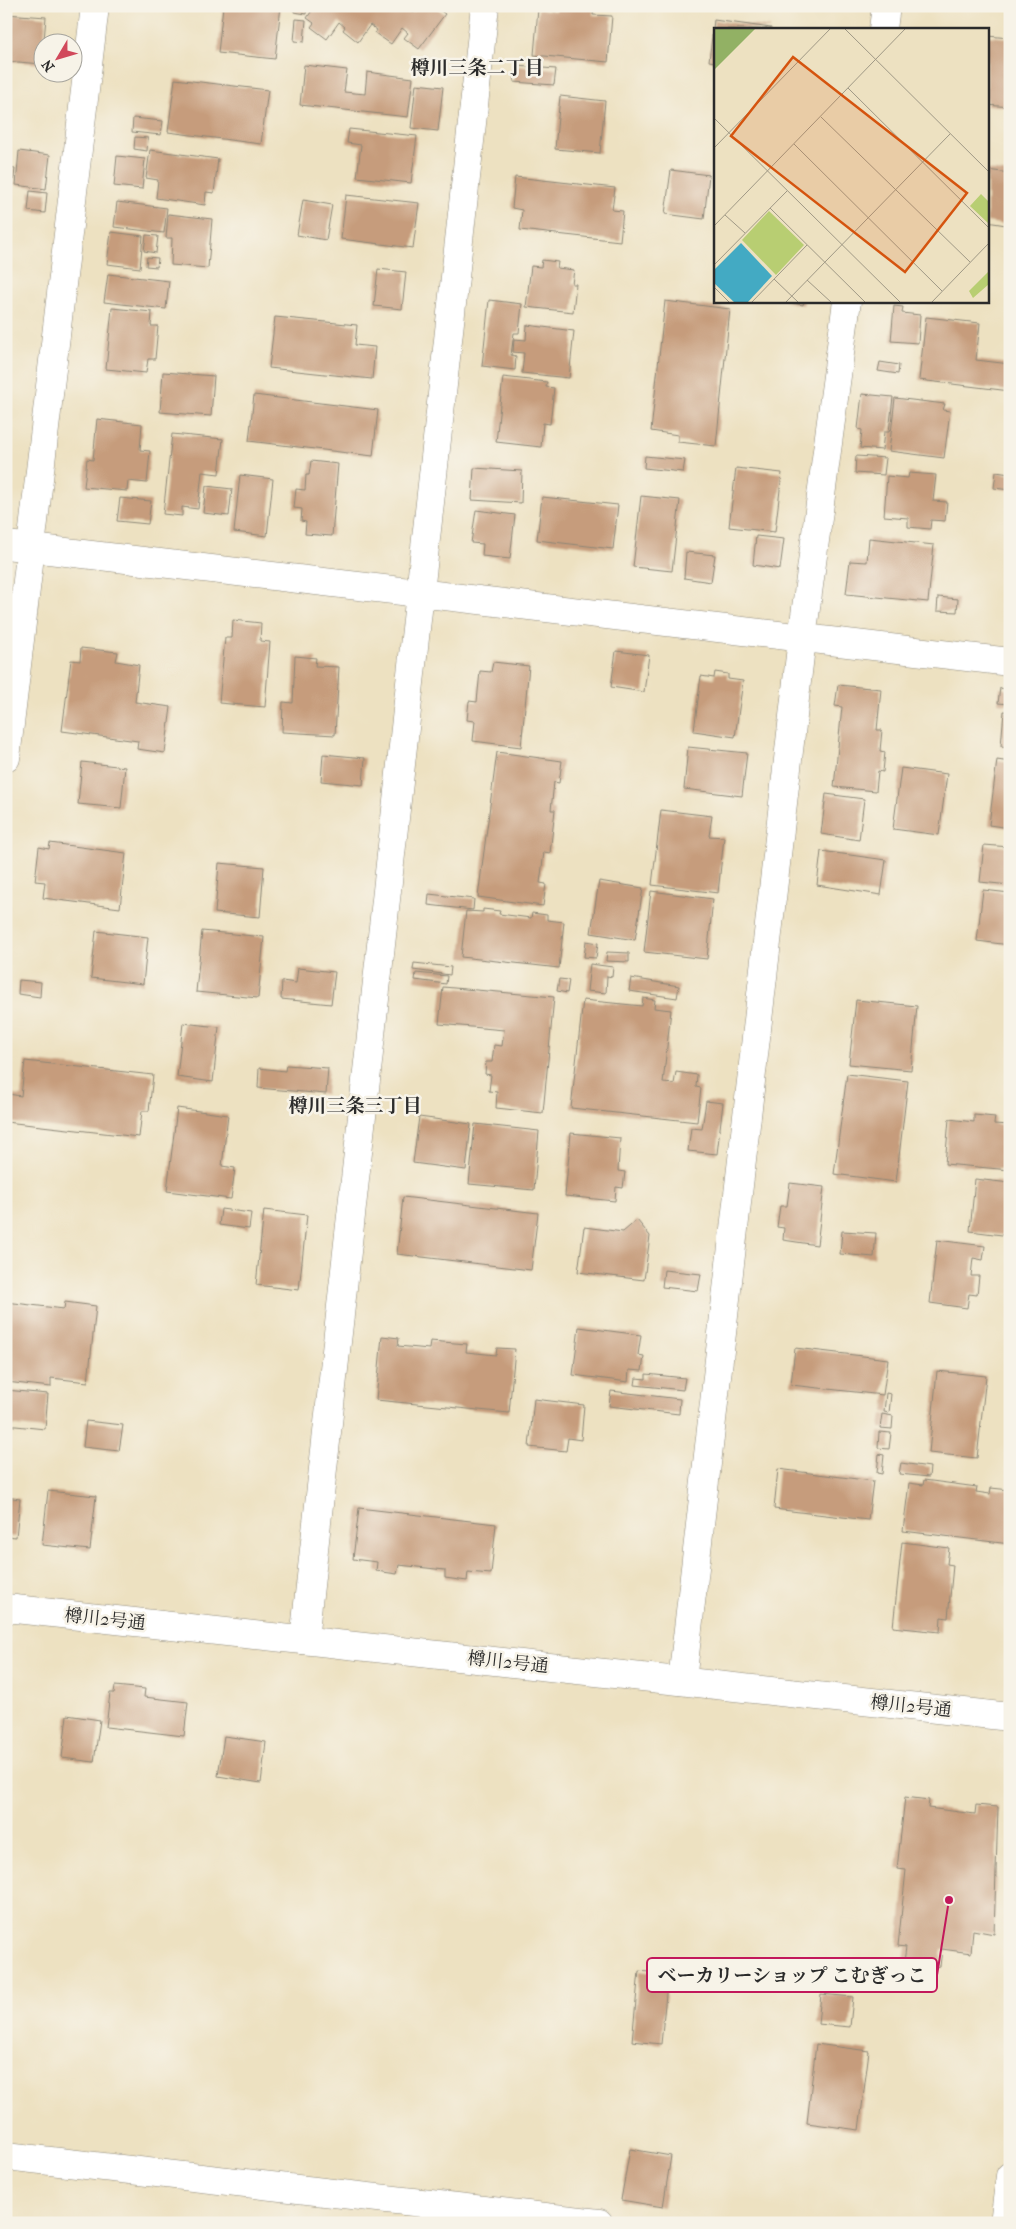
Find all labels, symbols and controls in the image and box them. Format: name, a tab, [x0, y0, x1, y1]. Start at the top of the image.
inset map	[714, 28, 988, 302]
north arrow	[32, 32, 82, 82]
text: N	[38, 56, 58, 75]
district label: 樽川三条二丁目	[410, 57, 544, 79]
district label: 樽川三条三丁目	[288, 1095, 422, 1117]
street label: 樽川2号通	[63, 1605, 146, 1634]
street label: 樽川2号通	[466, 1648, 549, 1677]
street label: 樽川2号通	[869, 1692, 952, 1721]
callout: ベーカリーショップ こむぎっこ	[647, 1958, 937, 1992]
text: ベーカリーショップ こむぎっこ	[658, 1965, 926, 1987]

